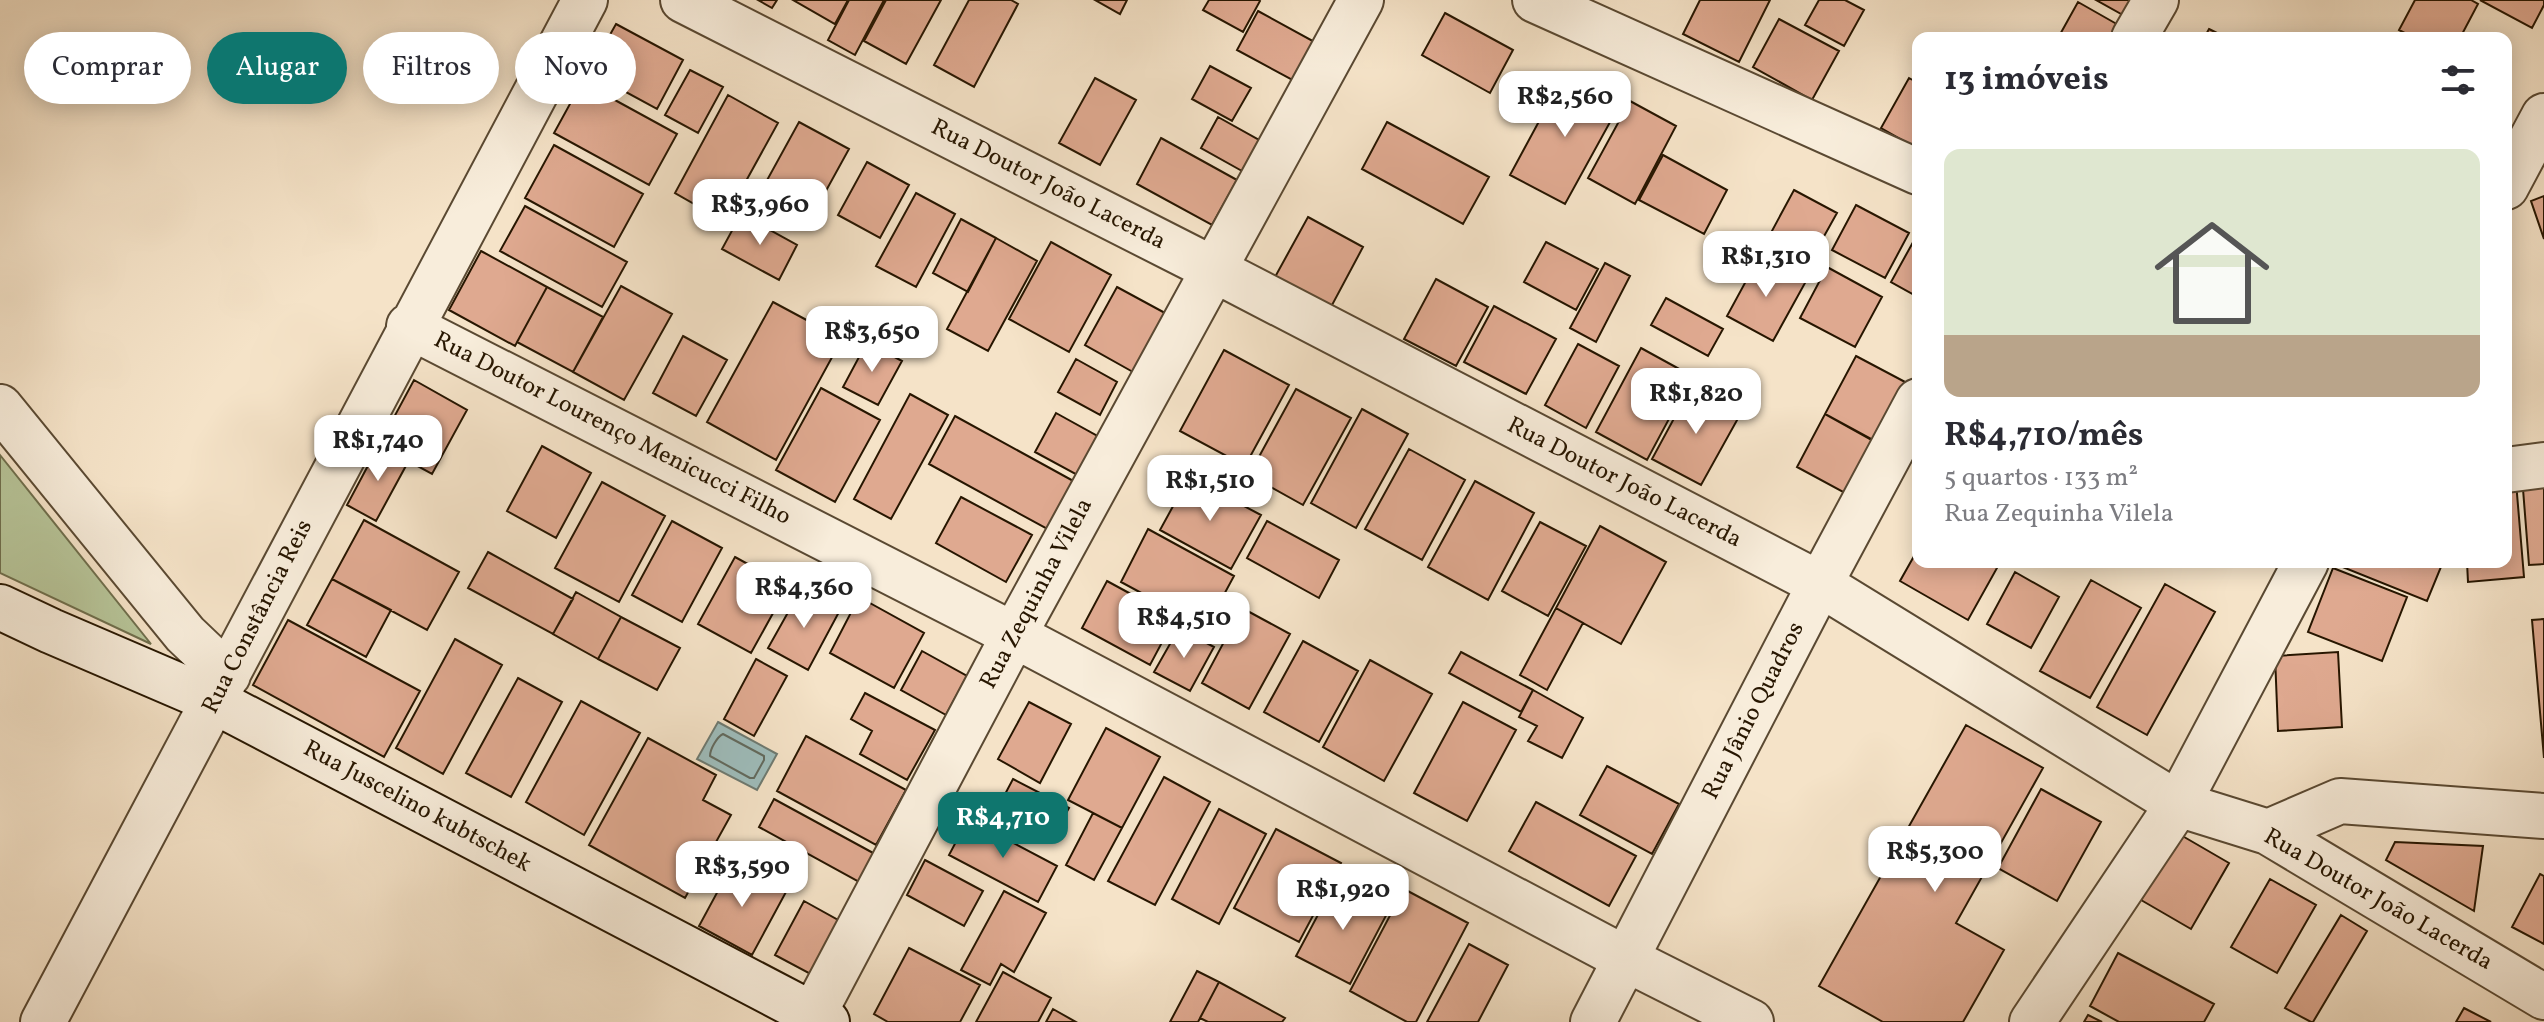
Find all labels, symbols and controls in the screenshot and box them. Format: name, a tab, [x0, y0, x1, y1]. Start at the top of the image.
chip: Comprar	[24, 32, 191, 104]
chip: Alugar	[207, 32, 347, 104]
chip: Filtros	[363, 32, 499, 104]
chip: Novo	[515, 32, 636, 104]
text: 13 imóveis	[1944, 57, 2109, 104]
icon: filters	[2436, 58, 2480, 102]
pin: R$2,560	[1491, 71, 1639, 139]
text: R$2,560	[1517, 79, 1613, 115]
street label: Rua Doutor João Lacerda	[925, 111, 1171, 259]
pin: R$3,960	[686, 179, 834, 247]
text: R$3,960	[711, 187, 809, 223]
icon: home	[2140, 201, 2284, 345]
pin: R$1,310	[1692, 231, 1840, 299]
text: R$1,310	[1721, 239, 1811, 275]
pin: R$3,650	[798, 306, 946, 374]
text: R$3,650	[824, 314, 920, 350]
street label: Rua Doutor Lourenço Menicucci Filho	[427, 324, 797, 534]
pin: R$1,820	[1622, 368, 1770, 436]
text: R$1,820	[1649, 376, 1743, 412]
street label: Rua Doutor João Lacerda	[1501, 409, 1747, 557]
text: R$4,710/mês	[1944, 413, 2144, 460]
pin: R$1,740	[304, 415, 452, 483]
text: R$1,740	[332, 423, 424, 459]
pin: R$1,510	[1136, 455, 1284, 523]
text: 5 quartos · 133 m²	[1944, 460, 2138, 496]
text: R$1,510	[1165, 463, 1255, 499]
street label: Rua Zequinha Vilela	[972, 492, 1102, 696]
text: Rua Zequinha Vilela	[1944, 496, 2174, 532]
street label: Rua Constância Reis	[194, 514, 322, 720]
pin: R$4,360	[730, 562, 878, 630]
text: R$4,360	[754, 570, 854, 606]
pin: R$4,510	[1110, 592, 1258, 660]
text: R$4,510	[1137, 600, 1231, 636]
street label: Rua Jânio Quadros	[1695, 616, 1813, 806]
street label: Rua Juscelino kubtschek	[297, 732, 537, 882]
pin: R$4,710	[929, 792, 1077, 860]
text: R$4,710	[956, 800, 1050, 836]
street label: Rua Doutor João Lacerda	[2257, 820, 2499, 980]
pin: R$5,300	[1861, 826, 2009, 894]
text: R$5,300	[1886, 834, 1984, 870]
pin: R$3,590	[668, 841, 816, 909]
text: R$3,590	[694, 849, 790, 885]
pin: R$1,920	[1269, 864, 1417, 932]
text: R$1,920	[1296, 872, 1390, 908]

